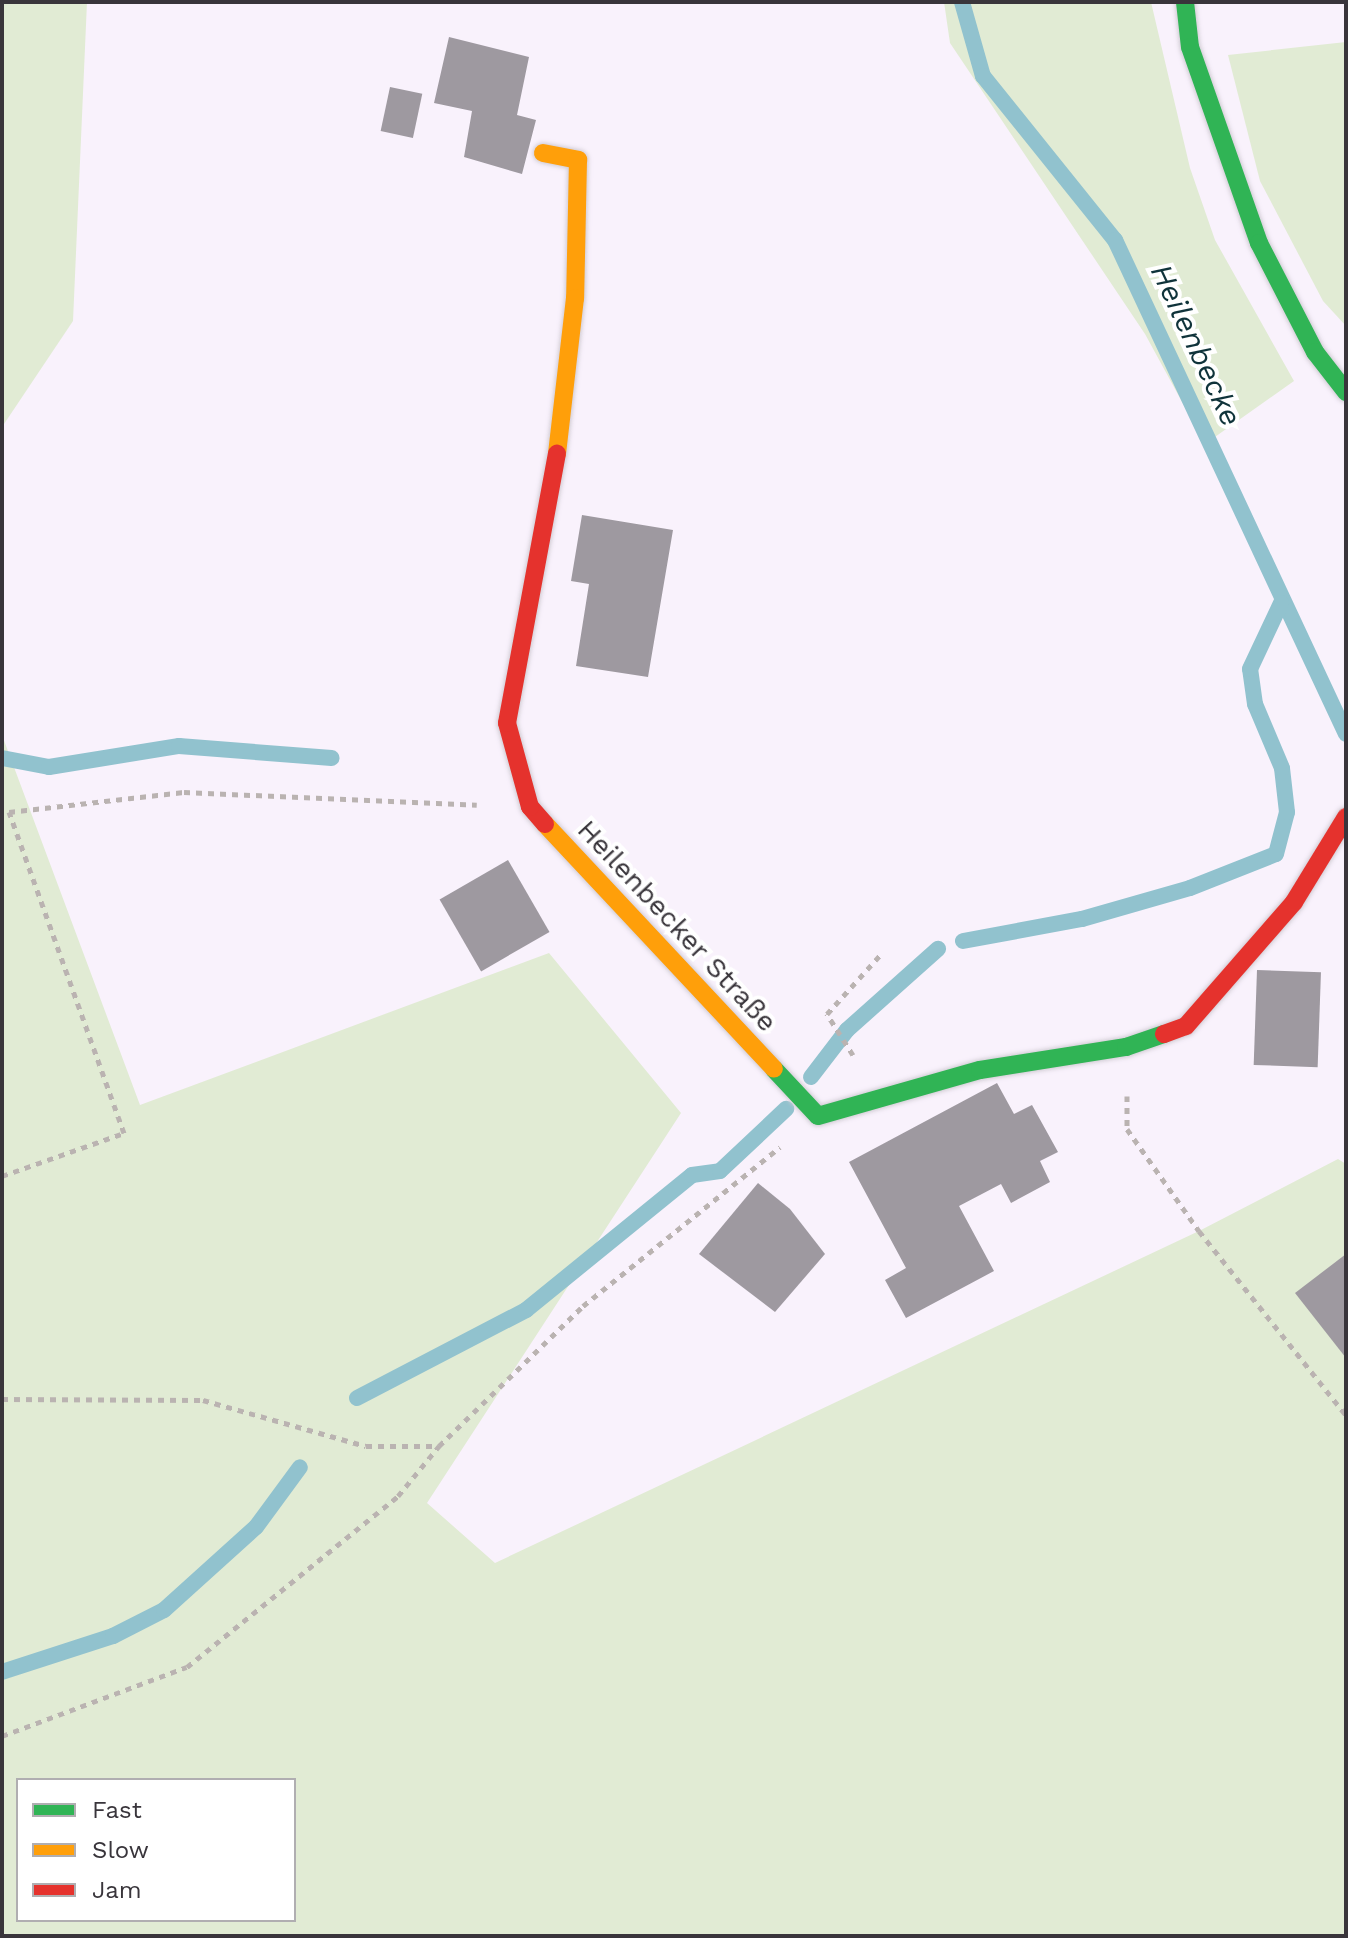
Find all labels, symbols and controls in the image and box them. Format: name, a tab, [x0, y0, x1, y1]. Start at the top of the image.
water label: Heilenbecke	[1143, 258, 1249, 432]
street label: Heilenbecker Straße	[570, 813, 784, 1039]
legend	[16, 1778, 296, 1922]
text: Fast	[92, 1796, 142, 1824]
text: Slow	[92, 1836, 149, 1864]
text: Jam	[92, 1876, 142, 1904]

